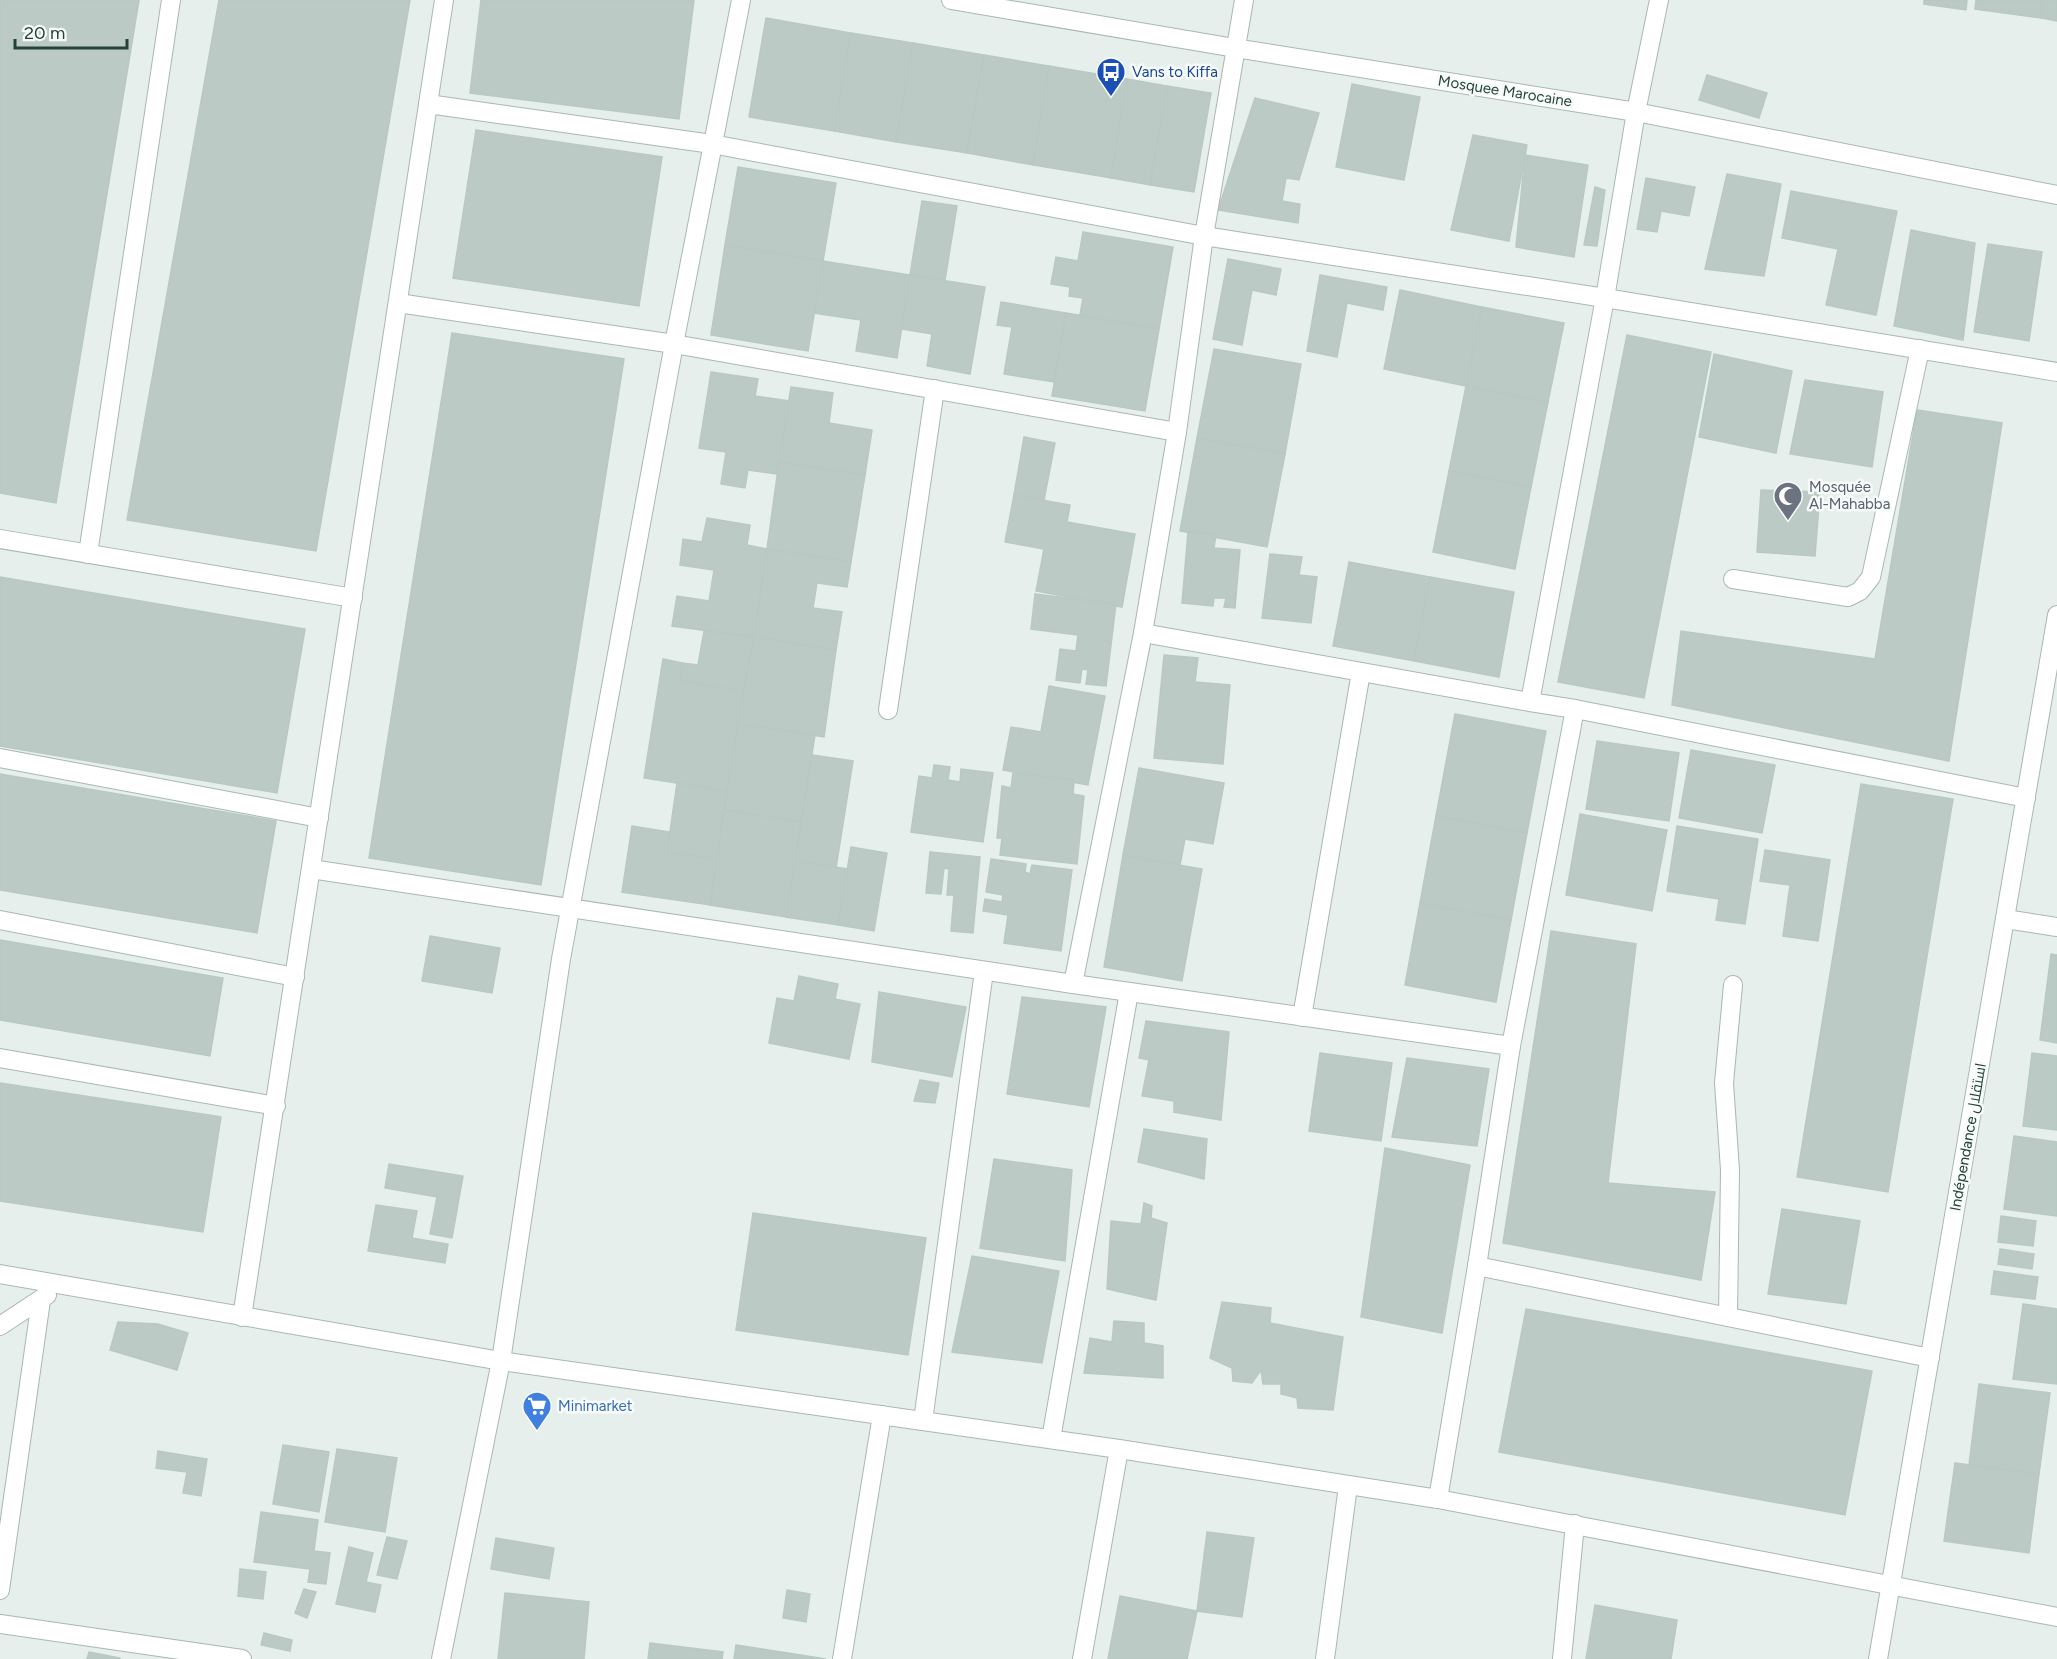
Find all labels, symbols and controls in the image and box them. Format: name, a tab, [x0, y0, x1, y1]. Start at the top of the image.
scale bar	[15, 12, 128, 50]
text: 20 m	[24, 22, 65, 44]
bus stop icon: Vans to Kiffa	[1095, 56, 1127, 98]
place label: Vans to Kiffa	[1132, 63, 1218, 81]
street label: Mosquee Marocaine	[1437, 72, 1573, 110]
place label: Mosquée Al-Mahabba	[1809, 478, 1890, 513]
mosque icon: Mosquée Al-Mahabba	[1772, 480, 1804, 522]
street label: Indépendance استقلال	[1946, 1061, 1990, 1213]
supermarket icon: Minimarket	[521, 1390, 553, 1432]
place label: Minimarket	[558, 1397, 633, 1415]

